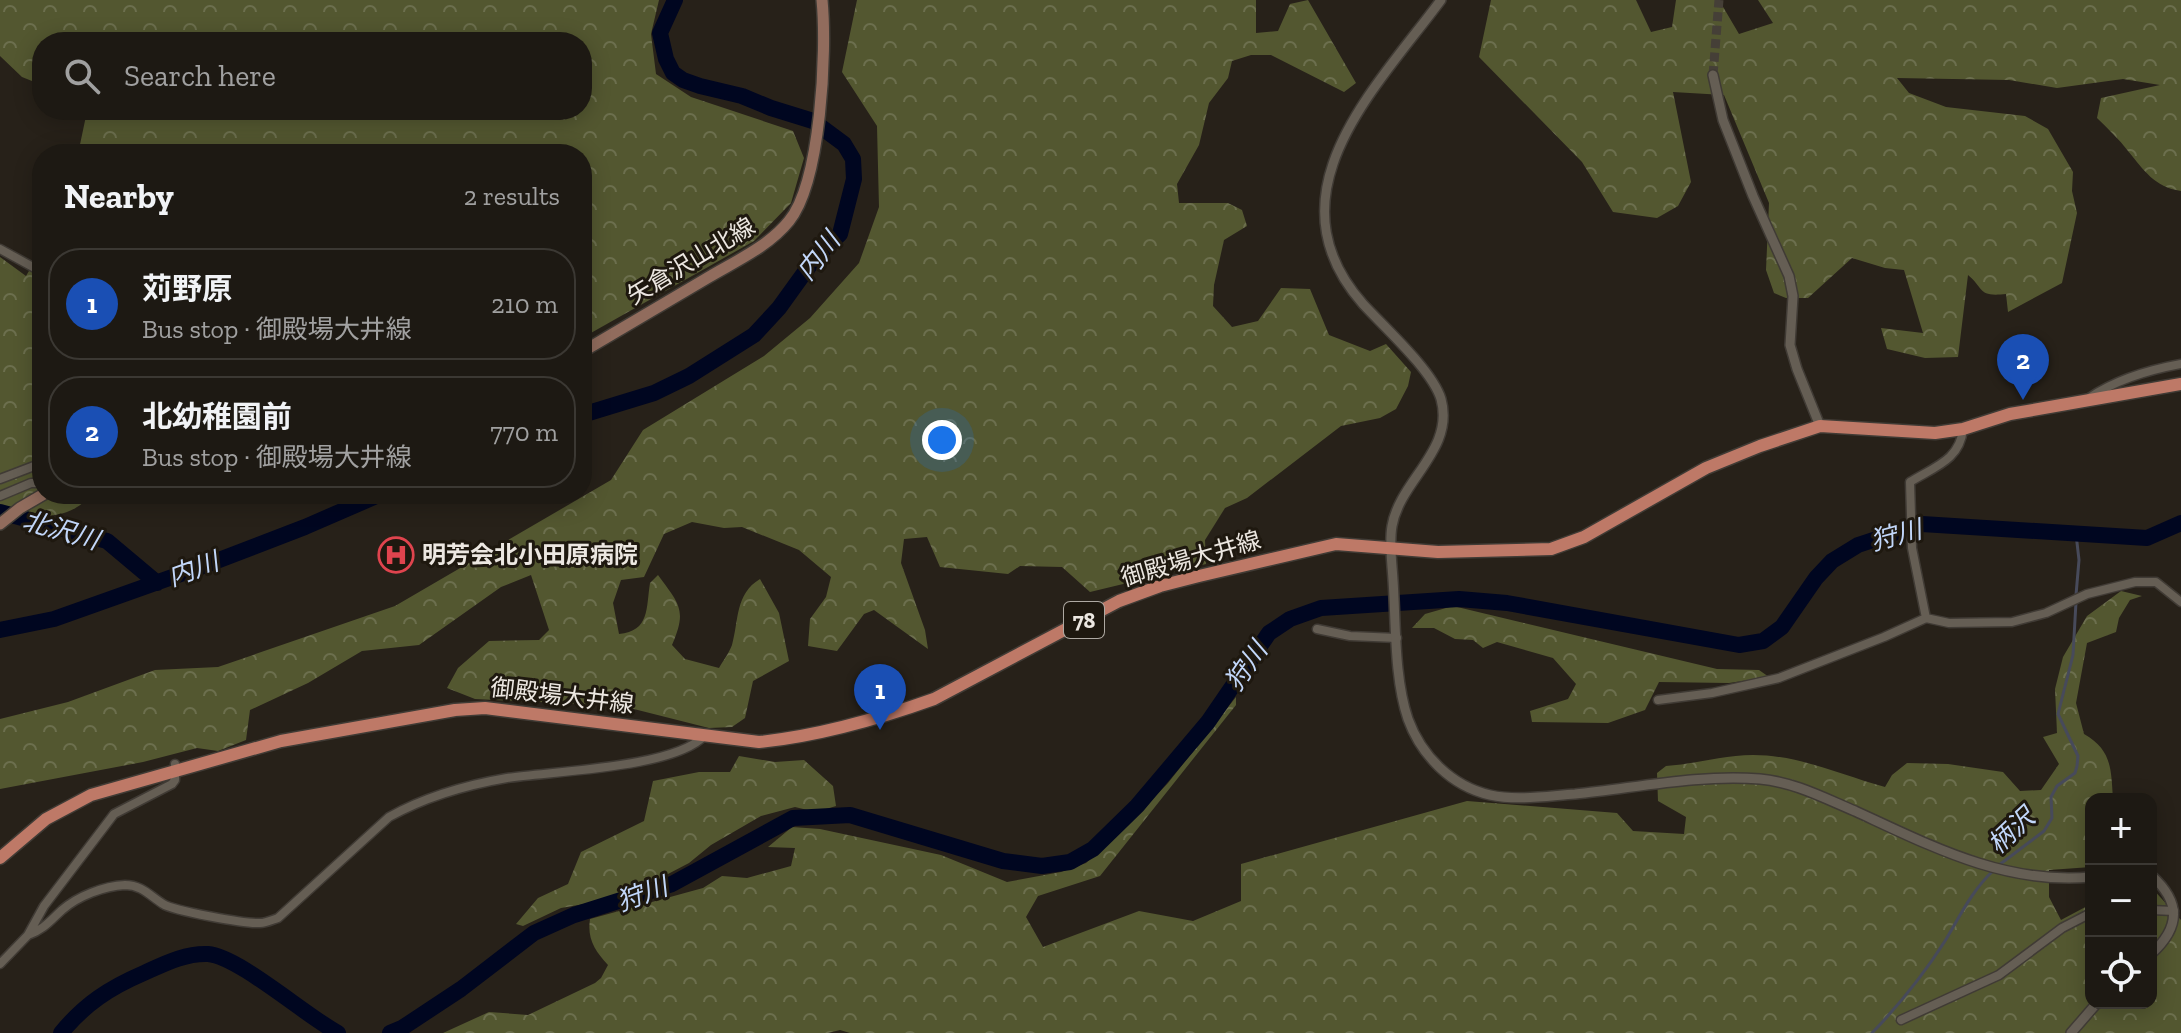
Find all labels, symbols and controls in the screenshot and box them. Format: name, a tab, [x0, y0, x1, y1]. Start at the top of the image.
search box	[32, 32, 592, 120]
icon: search	[60, 54, 104, 98]
text: Search here	[124, 58, 276, 94]
text: Nearby	[64, 176, 174, 217]
text: 2 results	[464, 180, 560, 212]
street label: 矢倉沢山北線	[622, 211, 760, 310]
water label: 内川	[789, 223, 848, 286]
text: 苅野原	[142, 271, 232, 307]
text: 1	[87, 288, 97, 320]
text: 210 m	[491, 288, 558, 320]
text: Bus stop · 御殿場大井線	[142, 313, 412, 345]
pin: 2	[1997, 334, 2049, 400]
text: 北幼稚園前	[142, 399, 292, 435]
text: 2	[85, 416, 99, 448]
text: 770 m	[490, 416, 558, 448]
your location	[922, 420, 962, 460]
text: Bus stop · 御殿場大井線	[142, 441, 412, 473]
water label: 北沢川	[19, 504, 106, 557]
water label: 狩川	[1867, 512, 1928, 557]
street label: 御殿場大井線	[1118, 525, 1264, 592]
hospital icon: 明芳会北小田原病院	[377, 536, 415, 574]
place label: 明芳会北小田原病院	[422, 540, 638, 569]
water label: 内川	[163, 544, 226, 593]
road number: 78	[1064, 602, 1104, 638]
water label: 狩川	[1218, 633, 1276, 696]
pin: 1	[854, 664, 906, 730]
street label: 御殿場大井線	[489, 672, 635, 719]
map controls	[2085, 793, 2157, 1009]
button: +	[2085, 793, 2157, 865]
water label: 柄沢	[1981, 800, 2043, 860]
button: −	[2085, 865, 2157, 937]
water label: 狩川	[612, 869, 675, 918]
button: locate	[2085, 937, 2157, 1009]

